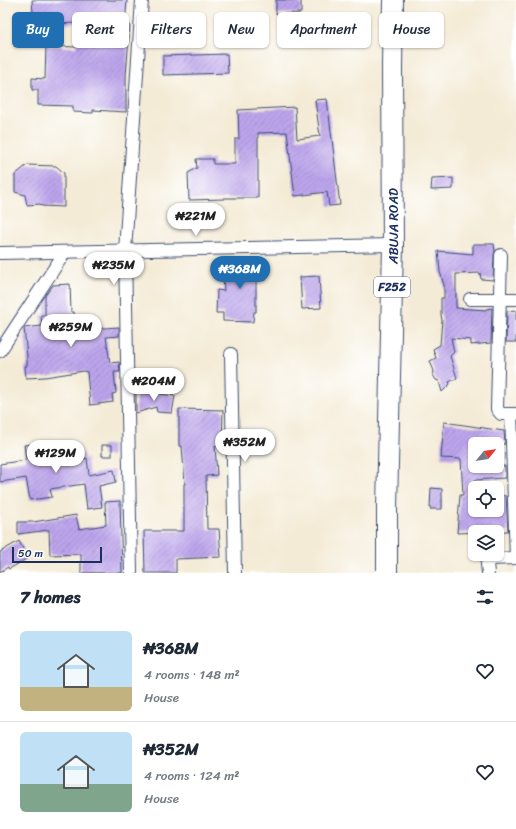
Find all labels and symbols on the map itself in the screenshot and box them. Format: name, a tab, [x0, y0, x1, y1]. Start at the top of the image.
street label: ABUJA ROAD	[382, 188, 405, 265]
pin: ₦221M	[168, 203, 224, 237]
pin: ₦235M	[86, 252, 142, 286]
pin: ₦368M	[212, 256, 268, 290]
road number: F252	[374, 277, 410, 297]
pin: ₦259M	[43, 314, 99, 348]
pin: ₦204M	[126, 368, 182, 402]
pin: ₦352M	[217, 429, 273, 463]
north arrow	[468, 437, 504, 473]
pin: ₦129M	[28, 440, 84, 474]
scale bar	[12, 545, 102, 564]

